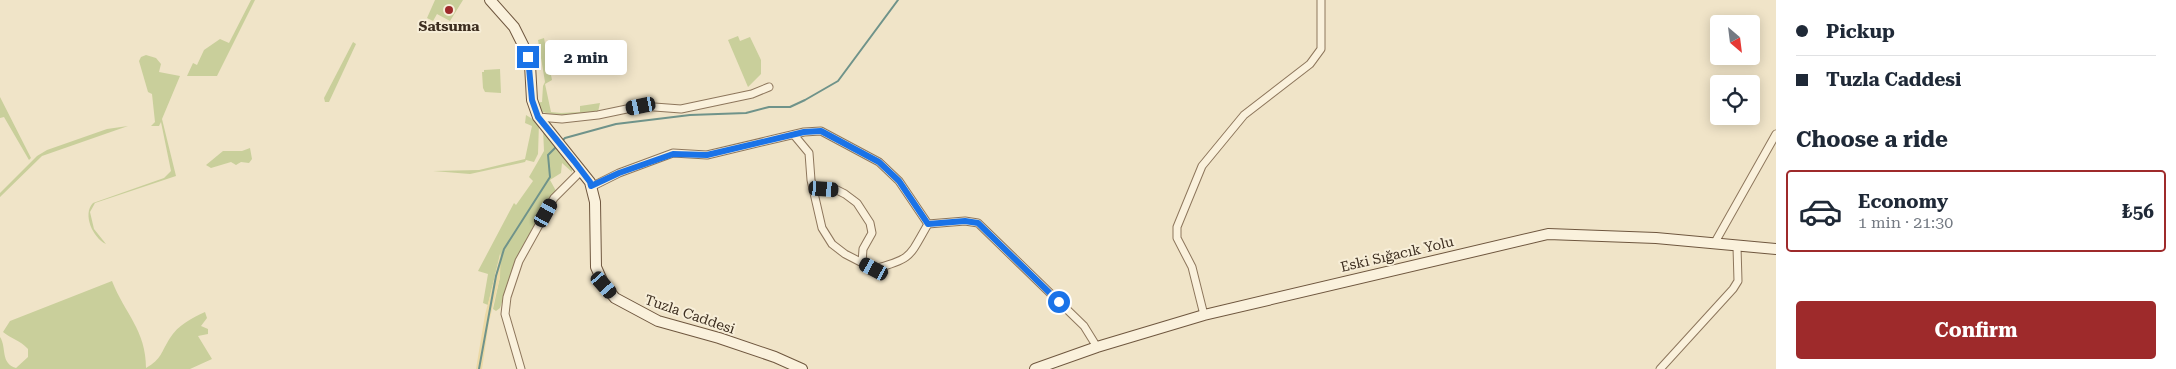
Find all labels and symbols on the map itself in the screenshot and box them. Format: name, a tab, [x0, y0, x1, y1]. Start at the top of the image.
marker: Satsuma	[443, 4, 455, 16]
north arrow	[1710, 15, 1760, 65]
place label: Satsuma	[419, 18, 480, 34]
callout: 2 min	[546, 40, 628, 74]
route end	[517, 46, 539, 68]
car	[624, 96, 657, 116]
car	[808, 180, 839, 198]
car	[532, 196, 559, 230]
street label: Eski Sığacık Yolu	[1339, 233, 1456, 275]
car	[857, 255, 890, 283]
car	[588, 269, 619, 301]
street label: Tuzla Caddesi	[643, 291, 738, 337]
route start	[1048, 291, 1070, 313]

